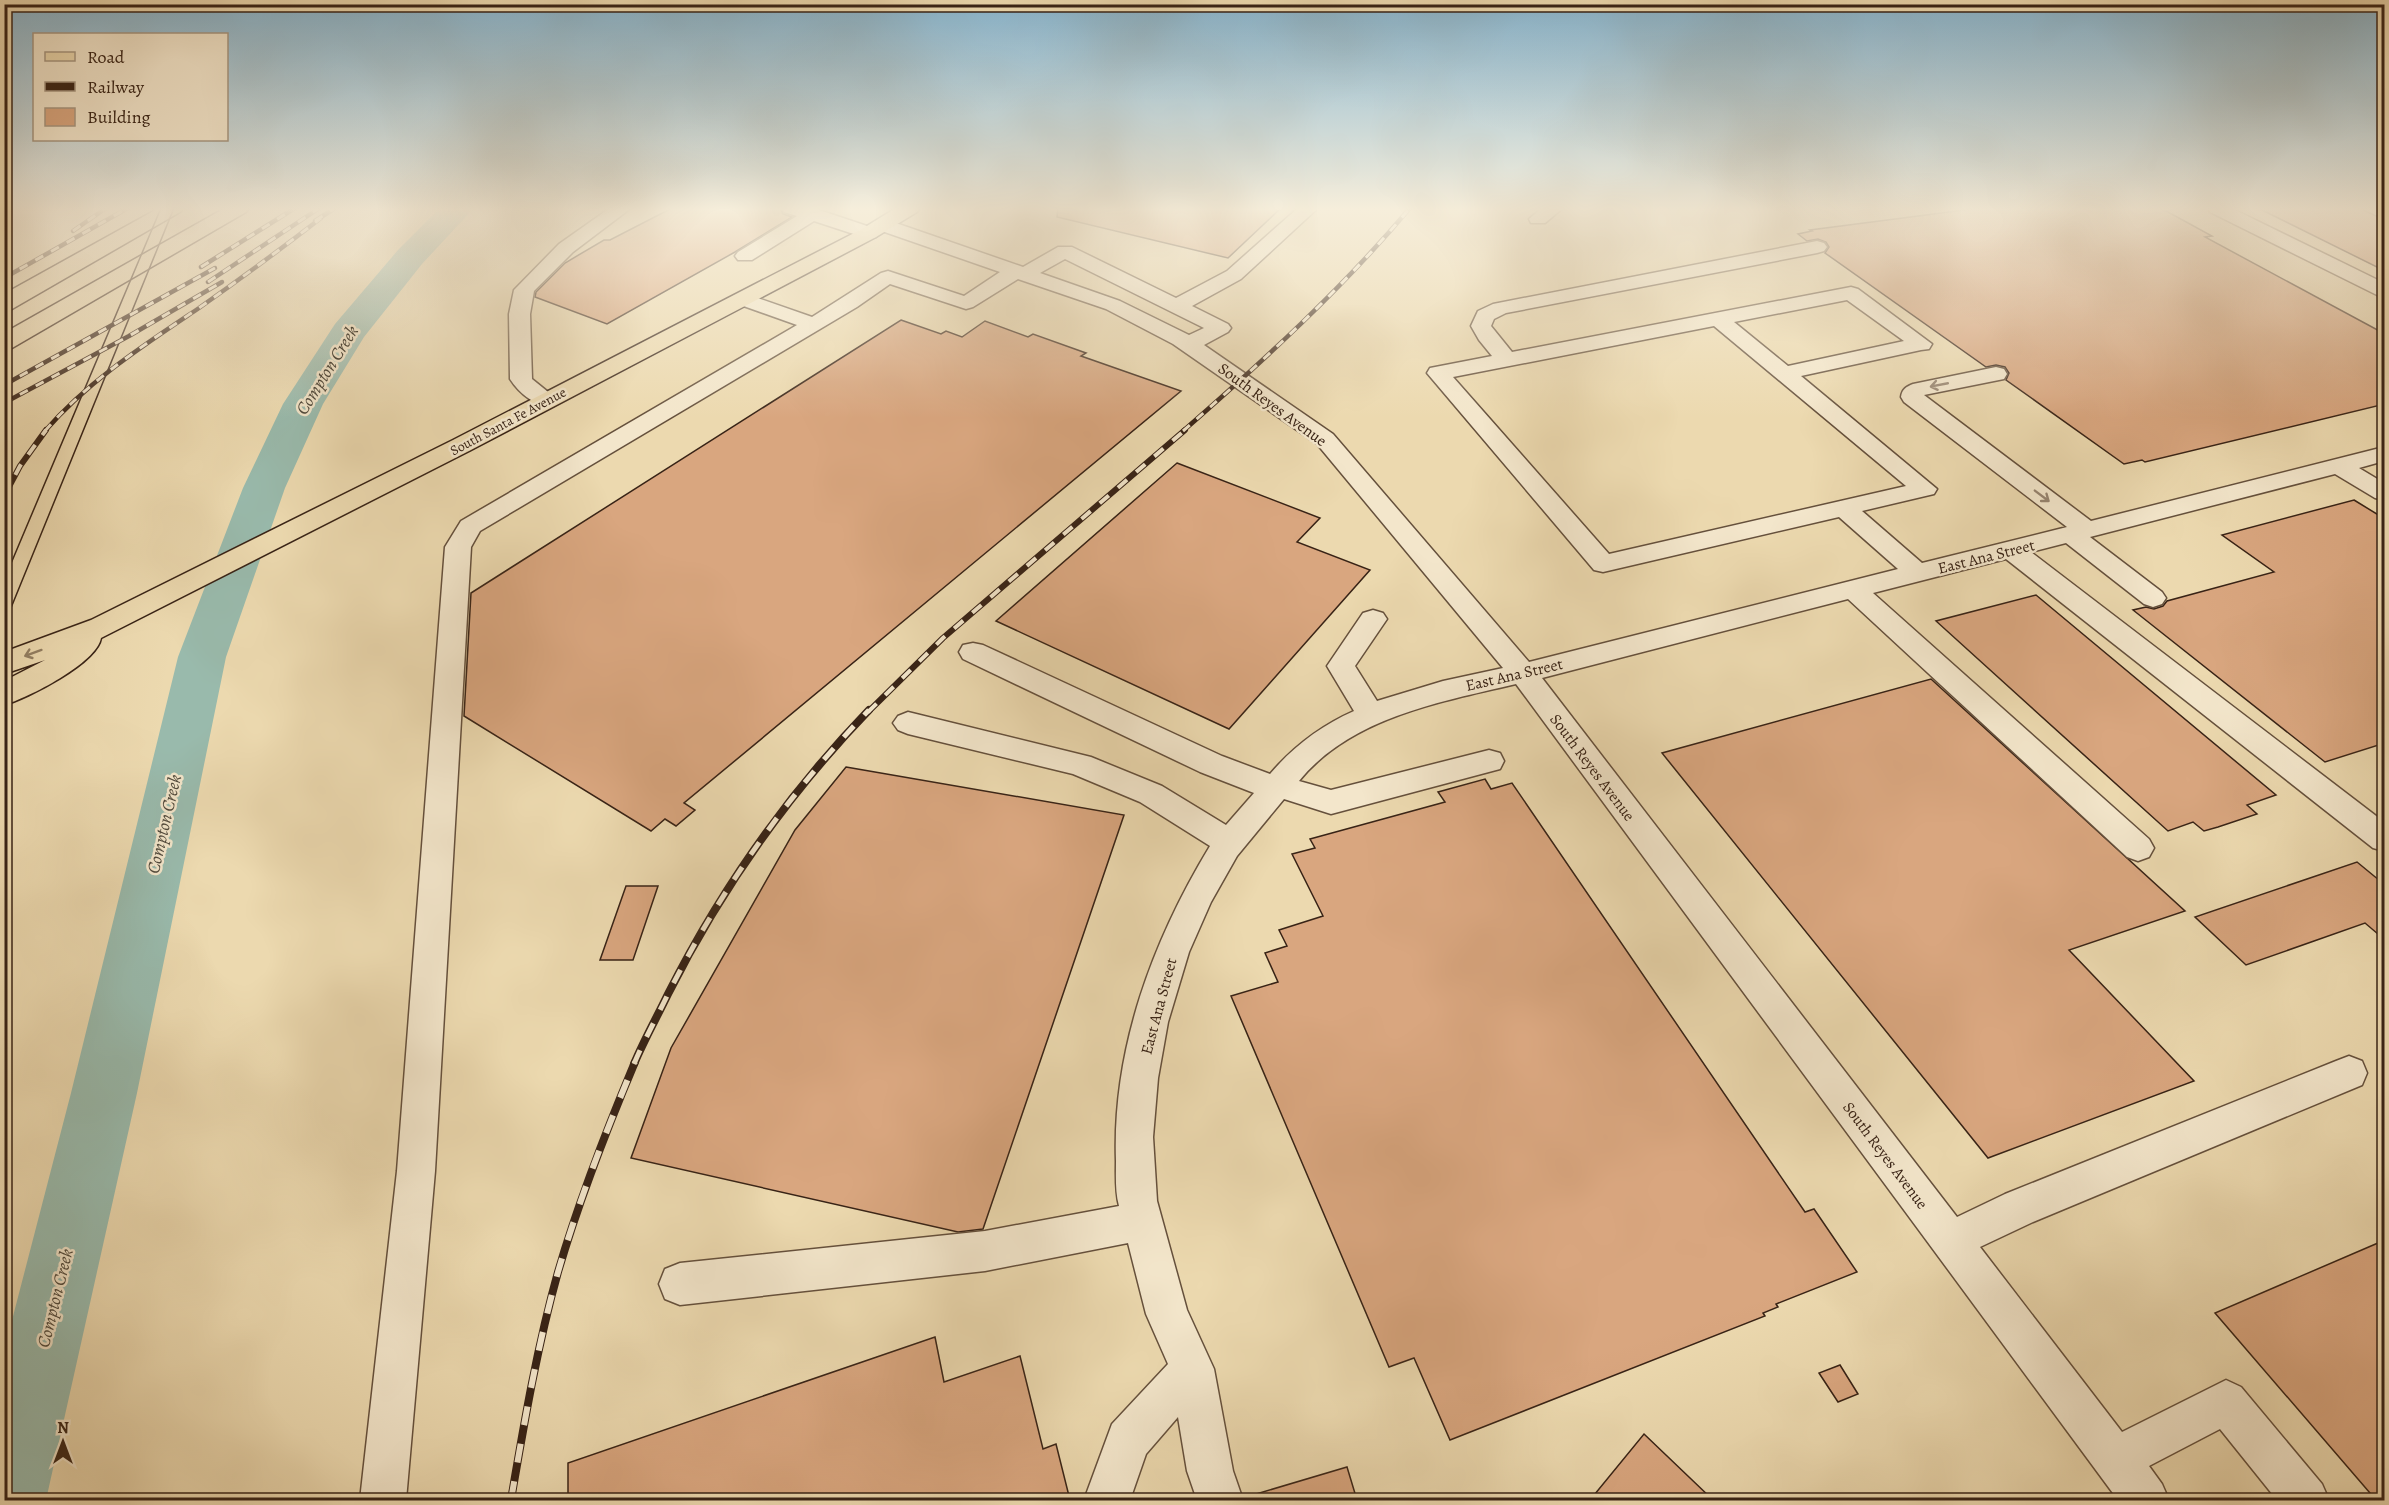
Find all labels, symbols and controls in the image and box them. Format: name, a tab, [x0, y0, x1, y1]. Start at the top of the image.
legend	[33, 33, 228, 141]
text: Road	[87, 45, 125, 69]
text: Railway	[87, 75, 145, 99]
text: Building	[87, 105, 151, 129]
water label: Compton Creek	[290, 321, 364, 419]
street label: South Reyes Avenue	[1214, 358, 1331, 452]
one-way arrow	[1930, 380, 1949, 391]
street label: South Santa Fe Avenue	[447, 383, 570, 460]
one-way arrow	[2033, 490, 2049, 503]
street label: East Ana Street	[1935, 534, 2037, 580]
one-way arrow	[25, 648, 43, 659]
street label: East Ana Street	[1463, 653, 1565, 697]
street label: South Reyes Avenue	[1544, 709, 1640, 826]
water label: Compton Creek	[141, 772, 187, 876]
street label: East Ana Street	[1135, 955, 1182, 1057]
street label: South Reyes Avenue	[1837, 1097, 1933, 1214]
water label: Compton Creek	[31, 1246, 79, 1350]
north arrow	[33, 1412, 93, 1472]
text: N	[57, 1417, 69, 1439]

